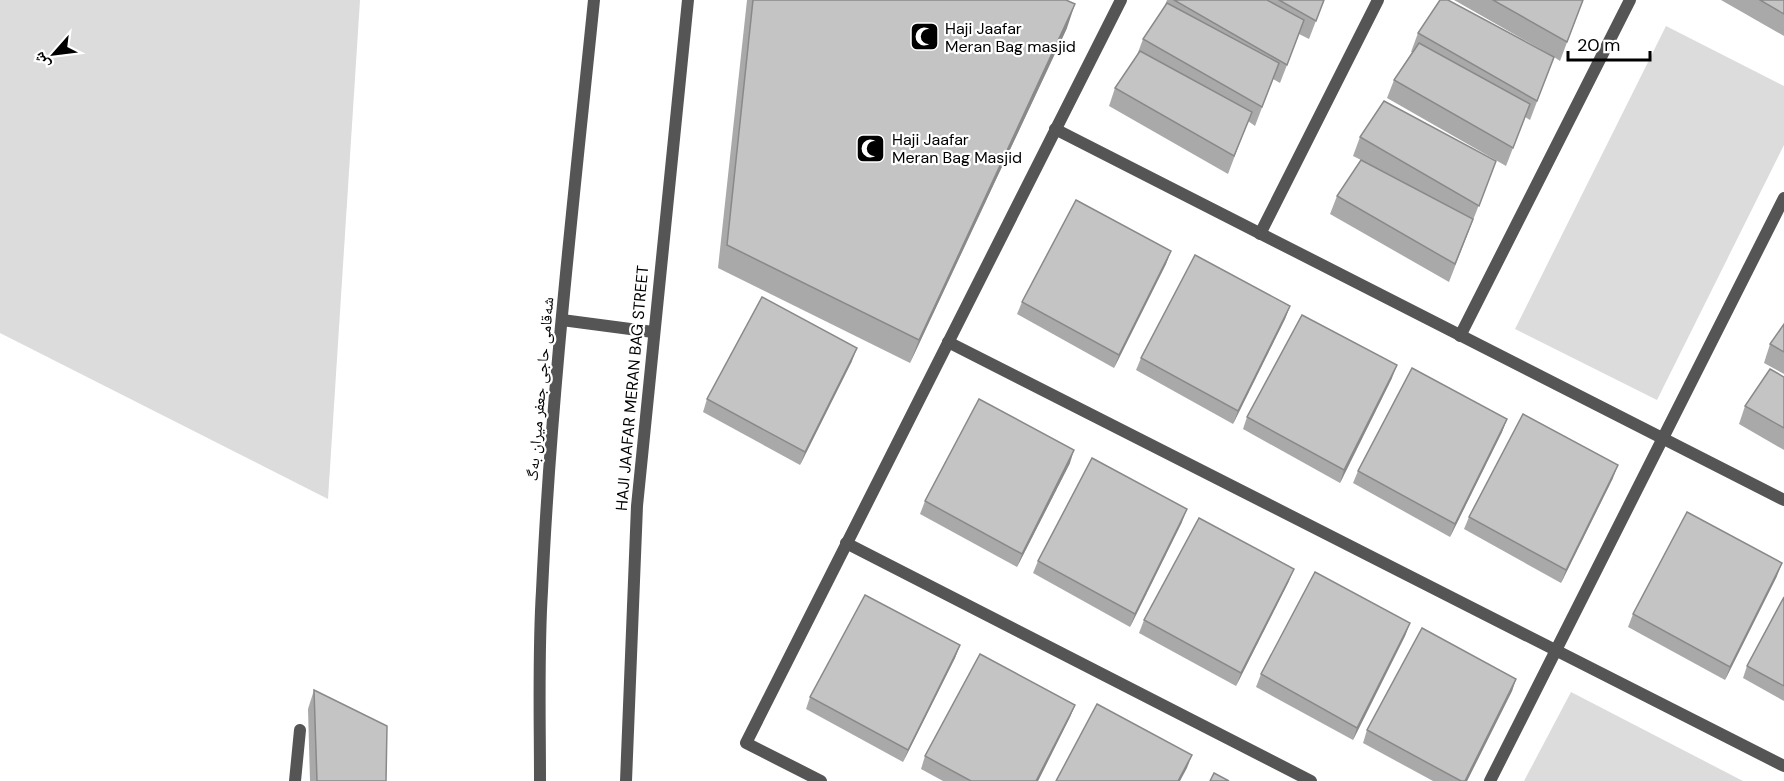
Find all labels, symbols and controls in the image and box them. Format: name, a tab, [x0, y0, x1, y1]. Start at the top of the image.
place label: Haji Jaafar Meran Bag masjid	[945, 18, 1076, 57]
mosque icon: Haji Jaafar Meran Bag masjid	[908, 21, 940, 53]
north arrow	[24, 24, 84, 84]
scale bar	[1568, 24, 1650, 62]
text: 20 m	[1577, 33, 1620, 57]
text: ش	[28, 48, 54, 73]
place label: Haji Jaafar Meran Bag Masjid	[892, 129, 1022, 168]
mosque icon: Haji Jaafar Meran Bag Masjid	[855, 132, 887, 164]
street label: HAJI JAAFAR MERAN BAG STREET	[611, 264, 653, 512]
street label: شەقامی حاجی جعفر میران بەگ	[521, 296, 559, 482]

